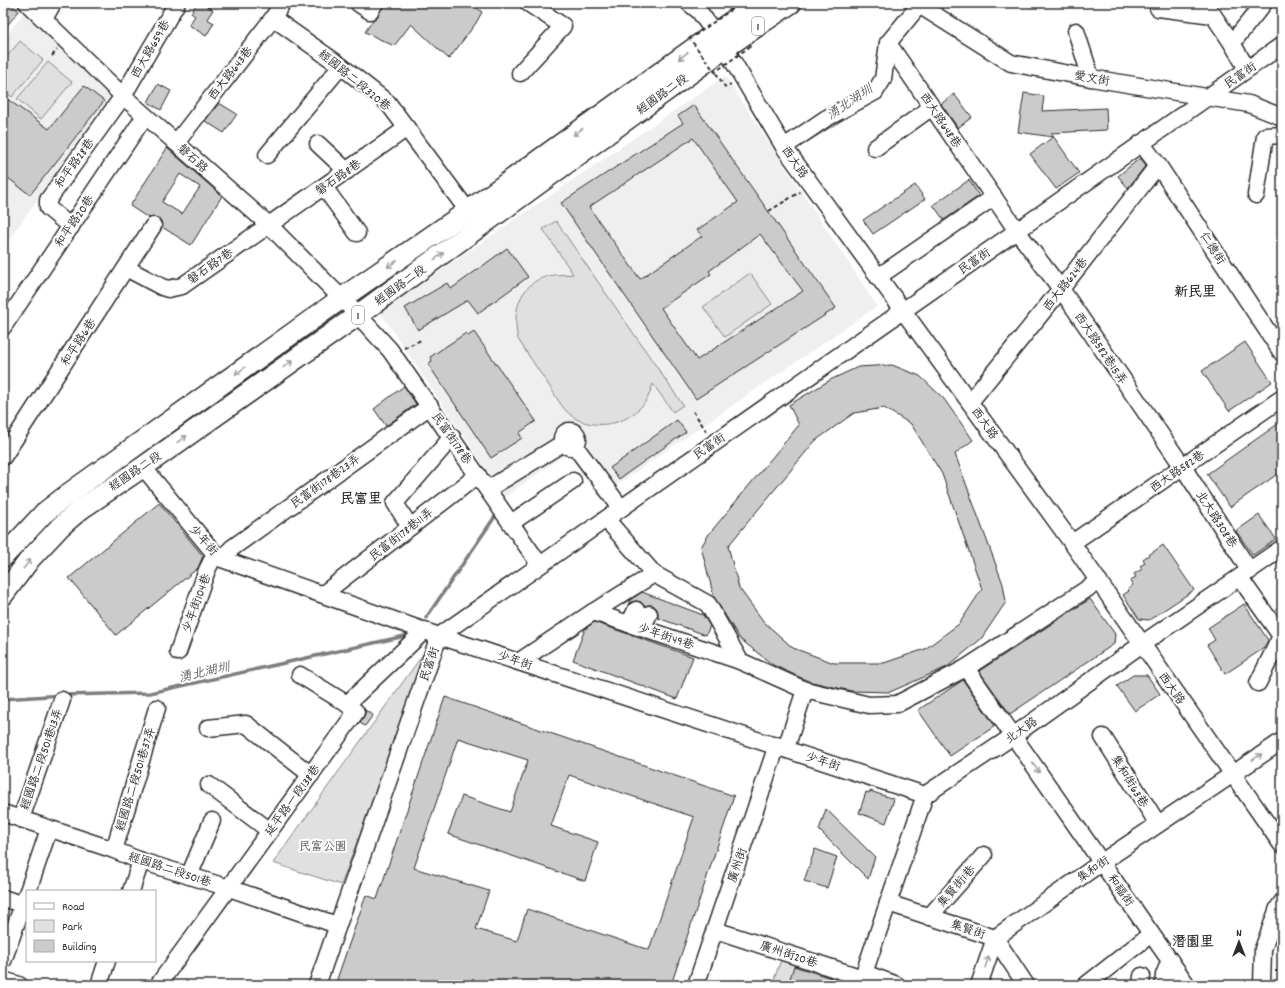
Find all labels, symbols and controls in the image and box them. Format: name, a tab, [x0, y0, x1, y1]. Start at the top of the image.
street label: 西大路659巷	[128, 17, 175, 82]
road number: 1	[752, 17, 764, 35]
street label: 西大路643巷	[205, 43, 258, 104]
street label: 經國路二段320巷	[314, 47, 394, 116]
one-way arrow	[678, 52, 689, 60]
street label: 民富街	[1221, 59, 1260, 94]
street label: 愛文街	[1073, 68, 1111, 91]
street label: 經國路二段	[634, 71, 692, 120]
water label: 湧北湖圳	[824, 80, 879, 125]
street label: 西大路648巷	[915, 90, 965, 152]
one-way arrow	[572, 128, 583, 136]
street label: 和平路28巷	[51, 135, 99, 192]
street label: 磐石路	[173, 141, 211, 177]
street label: 西大路	[776, 143, 811, 182]
street label: 磐石路8巷	[312, 156, 365, 200]
street label: 和平路20巷	[51, 192, 99, 251]
street label: 仁德街	[1195, 229, 1229, 269]
street label: 磐石路7巷	[184, 245, 237, 289]
street label: 民富街	[955, 245, 994, 280]
one-way arrow	[434, 252, 445, 260]
street label: 西大路624巷	[1040, 254, 1093, 315]
one-way arrow	[386, 260, 397, 268]
street label: 經國路二段	[372, 262, 430, 311]
district label: 新民里	[1174, 283, 1216, 303]
road number: 1	[352, 306, 364, 324]
street label: 西大路582巷15弄	[1069, 309, 1130, 388]
street label: 和平路6巷	[57, 316, 101, 370]
one-way arrow	[282, 360, 293, 368]
one-way arrow	[234, 367, 245, 375]
street label: 西大路	[966, 404, 1001, 443]
street label: 民富街178巷	[427, 409, 475, 468]
street label: 民富街	[690, 430, 729, 465]
one-way arrow	[176, 435, 187, 443]
street label: 西大路582巷	[1147, 447, 1209, 497]
street label: 經國路二段	[106, 448, 165, 496]
street label: 民富街178巷23弄	[287, 451, 364, 513]
street label: 北大路308巷	[1191, 488, 1240, 552]
district label: 民富里	[340, 490, 382, 510]
street label: 民富街178巷11弄	[366, 505, 438, 566]
street label: 少年街	[185, 522, 221, 560]
one-way arrow	[22, 558, 31, 569]
street label: 少年街104巷	[179, 571, 216, 636]
street label: 少年街49巷	[635, 620, 696, 655]
street label: 民富街	[417, 645, 444, 684]
street label: 少年街	[495, 648, 534, 675]
water label: 湧北湖圳	[177, 658, 234, 689]
street label: 西大路	[1153, 669, 1188, 708]
street label: 經國路二段501巷13弄	[17, 706, 68, 813]
street label: 北大路	[1002, 714, 1041, 749]
street label: 經國路二段501巷37弄	[112, 725, 160, 834]
street label: 少年街	[803, 749, 842, 776]
street label: 集和街63巷	[1106, 752, 1152, 811]
one-way arrow	[1251, 753, 1262, 761]
street label: 延平路一段138巷	[261, 762, 325, 840]
one-way arrow	[1032, 762, 1040, 773]
park label: 民富公園	[299, 839, 347, 856]
street label: 廣州街	[725, 846, 752, 885]
street label: 經國路二段501巷	[126, 849, 213, 892]
street label: 集和街	[1074, 853, 1113, 888]
street label: 集賢街1巷	[934, 862, 980, 912]
street label: 和福街	[1102, 871, 1137, 910]
legend	[26, 890, 156, 962]
text: Road	[62, 899, 84, 916]
street label: 集賢街	[948, 917, 987, 944]
text: Park	[62, 919, 83, 936]
north arrow	[1219, 922, 1259, 962]
text: N	[1236, 926, 1242, 942]
district label: 潛園里	[1172, 933, 1214, 953]
street label: 廣州街20巷	[757, 938, 820, 973]
text: Building	[62, 939, 97, 956]
one-way arrow	[984, 955, 991, 968]

